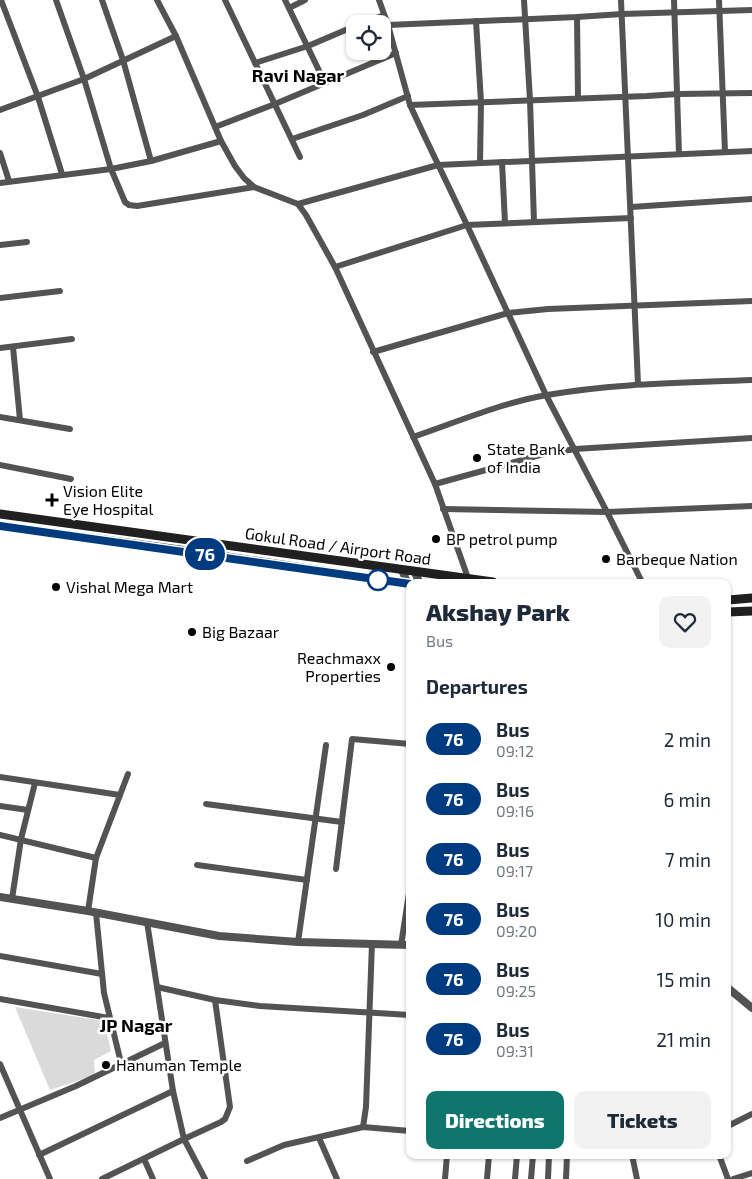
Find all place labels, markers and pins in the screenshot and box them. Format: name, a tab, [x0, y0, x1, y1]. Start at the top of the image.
place label: State Bank of India	[487, 439, 565, 476]
marker: State Bank of India	[471, 452, 483, 464]
place label: Vision Elite Eye Hospital	[63, 481, 154, 518]
marker: Vision Elite Eye Hospital	[45, 493, 59, 507]
place label: BP petrol pump	[446, 529, 558, 548]
marker: BP petrol pump	[430, 533, 442, 545]
place label: Barbeque Nation	[616, 549, 738, 568]
marker: Barbeque Nation	[600, 553, 612, 565]
unlabelled marker	[367, 569, 389, 591]
place label: Vishal Mega Mart	[66, 577, 193, 596]
marker: Vishal Mega Mart	[50, 581, 62, 593]
place label: Big Bazaar	[202, 622, 280, 641]
marker: Big Bazaar	[186, 626, 198, 638]
place label: Reachmaxx Properties	[297, 648, 382, 685]
marker: Reachmaxx Properties	[385, 661, 397, 673]
place label: Hanuman Temple	[116, 1055, 242, 1074]
marker: Hanuman Temple	[100, 1059, 112, 1071]

